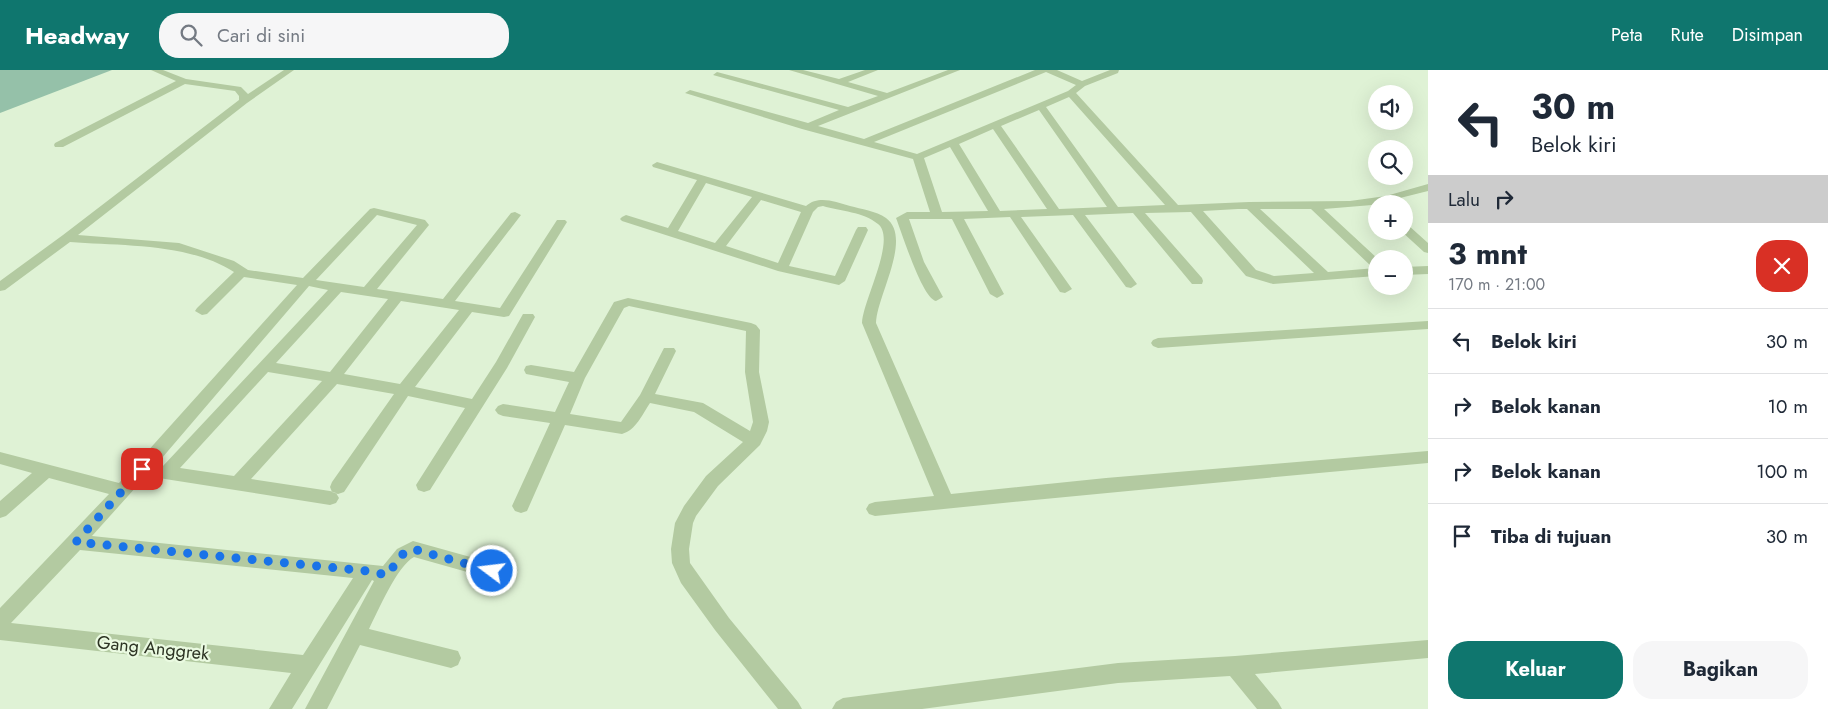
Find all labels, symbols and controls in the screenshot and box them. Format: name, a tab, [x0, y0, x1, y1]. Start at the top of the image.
search box	[159, 13, 509, 58]
text: Headway	[25, 18, 129, 53]
icon: search	[177, 21, 205, 49]
text: Cari di sini	[217, 22, 305, 49]
text: Peta	[1611, 22, 1643, 48]
text: Rute	[1671, 22, 1704, 48]
text: Disimpan	[1732, 22, 1803, 48]
text: 30 m	[1531, 82, 1615, 132]
map controls	[1368, 85, 1413, 295]
button: sound	[1368, 85, 1413, 130]
icon: left	[1448, 90, 1513, 155]
text: Belok kiri	[1531, 128, 1617, 160]
button: search	[1368, 140, 1413, 185]
icon: right	[1490, 185, 1518, 213]
text: Lalu	[1448, 186, 1480, 213]
button: +	[1368, 195, 1413, 240]
text: 3 mnt	[1448, 232, 1527, 275]
button: close	[1756, 240, 1808, 292]
button: −	[1368, 250, 1413, 295]
text: 170 m · 21:00	[1448, 273, 1545, 296]
icon: left	[1448, 327, 1476, 355]
text: Belok kiri	[1491, 328, 1577, 355]
text: 30 m	[1766, 328, 1808, 355]
icon: right	[1448, 392, 1476, 420]
text: Belok kanan	[1491, 393, 1601, 420]
text: 10 m	[1768, 393, 1808, 420]
pin	[121, 448, 163, 490]
icon: arrive	[128, 455, 156, 483]
icon: right	[1448, 457, 1476, 485]
text: Belok kanan	[1491, 458, 1601, 485]
text: 100 m	[1756, 458, 1808, 485]
icon: arrive	[1448, 522, 1476, 550]
text: Tiba di tujuan	[1491, 523, 1611, 550]
text: 30 m	[1766, 523, 1808, 550]
position arrow	[465, 544, 517, 596]
street label: Gang Anggrek	[96, 629, 210, 667]
button: Keluar	[1448, 641, 1623, 699]
button: Bagikan	[1633, 641, 1808, 699]

